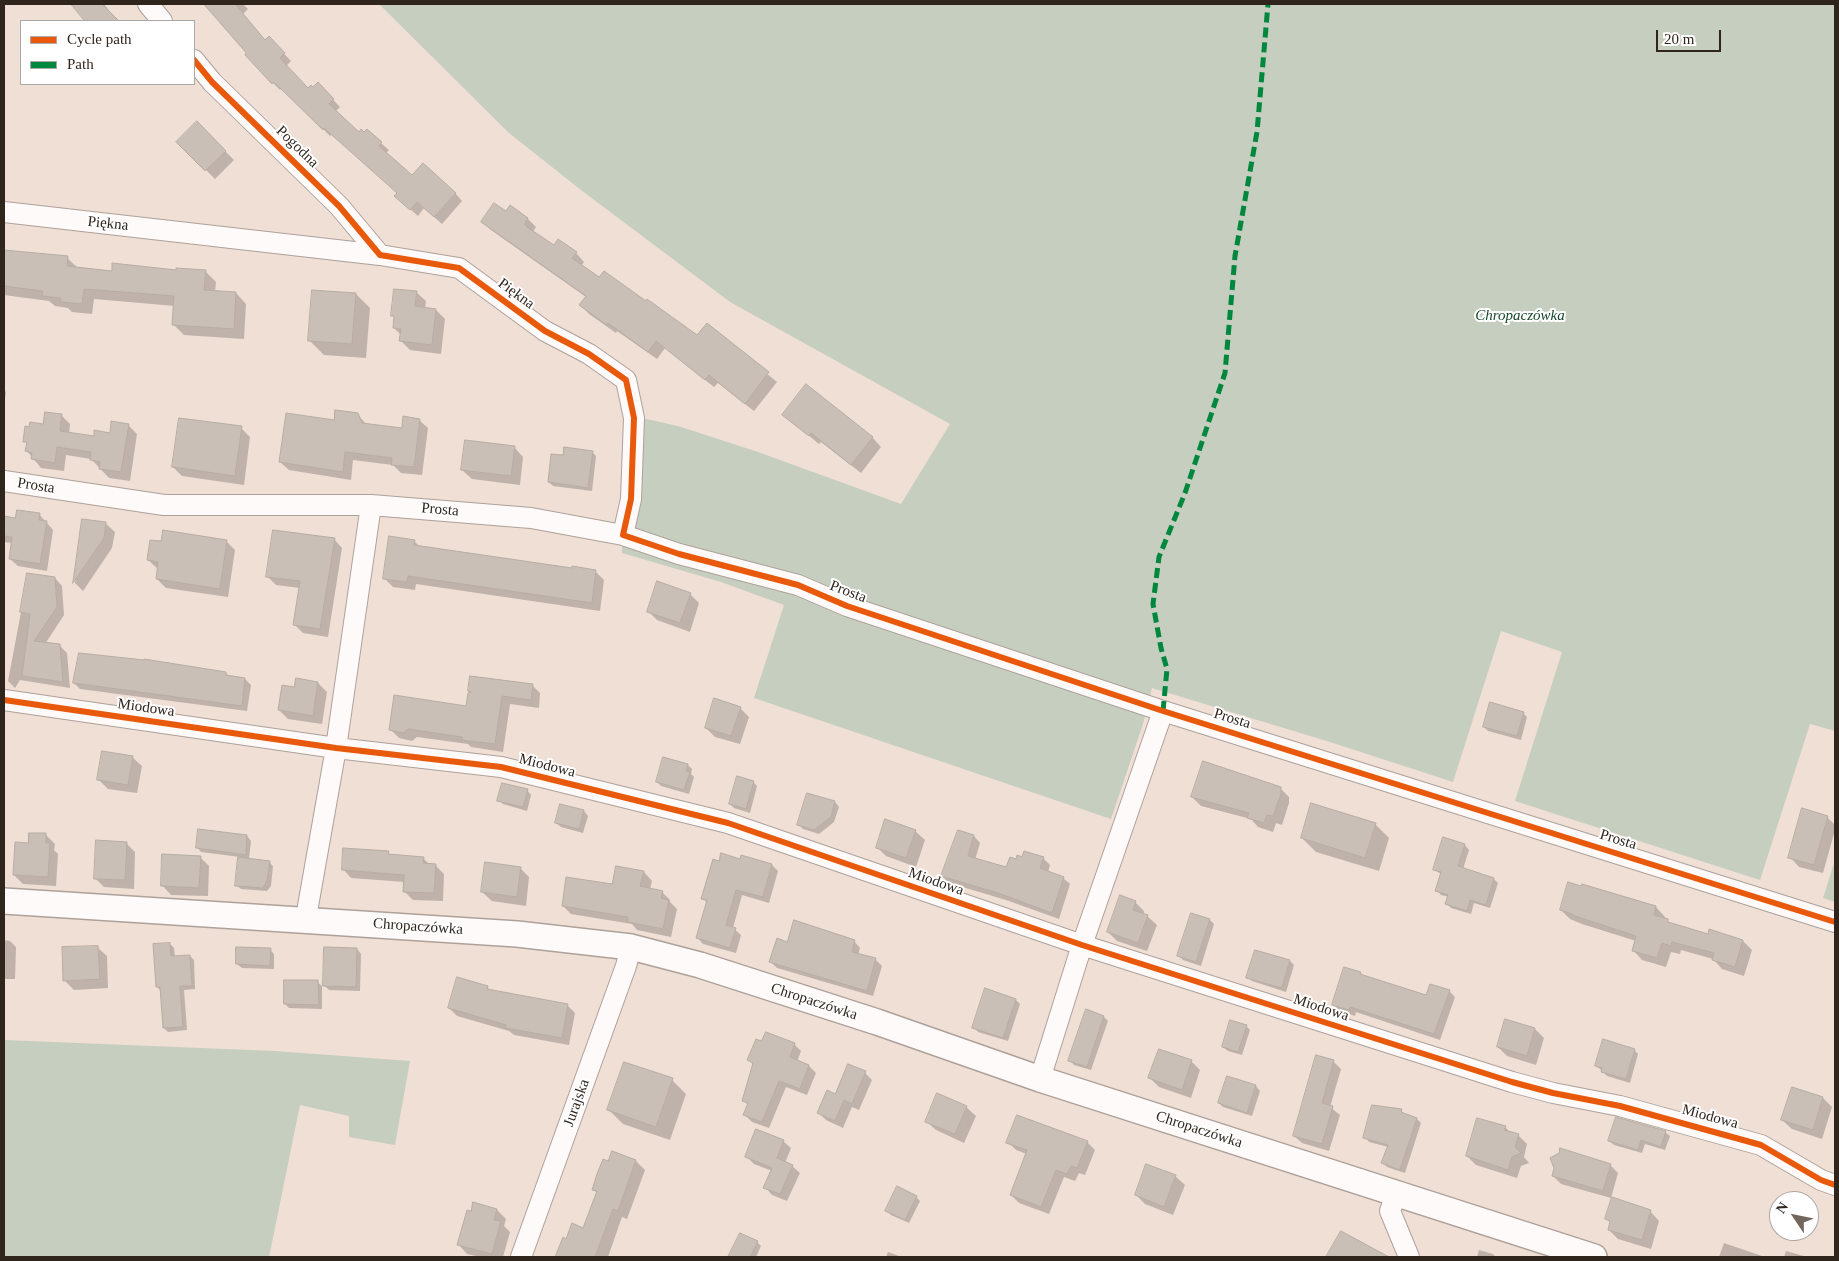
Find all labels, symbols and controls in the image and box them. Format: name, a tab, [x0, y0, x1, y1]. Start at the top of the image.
legend	[20, 20, 195, 85]
scale bar	[1659, 20, 1724, 52]
text: Cycle path	[67, 31, 132, 47]
text: 20 m	[1664, 31, 1694, 47]
text: Path	[67, 56, 94, 72]
street label: Pogodna	[272, 122, 322, 172]
street label: Piękna	[87, 213, 129, 235]
street label: Piękna	[494, 275, 538, 313]
park label: Chropaczówka	[1475, 307, 1565, 325]
street label: Prosta	[16, 474, 56, 498]
street label: Prosta	[421, 499, 459, 521]
street label: Prosta	[827, 577, 869, 607]
street label: Miodowa	[116, 695, 176, 721]
street label: Prosta	[1211, 705, 1253, 733]
street label: Miodowa	[517, 750, 577, 782]
street label: Prosta	[1597, 826, 1639, 854]
street label: Miodowa	[906, 864, 966, 900]
street label: Chropaczówka	[373, 915, 463, 939]
street label: Chropaczówka	[768, 980, 860, 1024]
street label: Miodowa	[1291, 991, 1351, 1025]
street label: Jurajska	[560, 1077, 594, 1129]
street label: Miodowa	[1680, 1101, 1740, 1133]
street label: Chropaczówka	[1153, 1108, 1245, 1152]
north arrow	[1769, 1191, 1819, 1241]
text: N	[1773, 1200, 1791, 1216]

